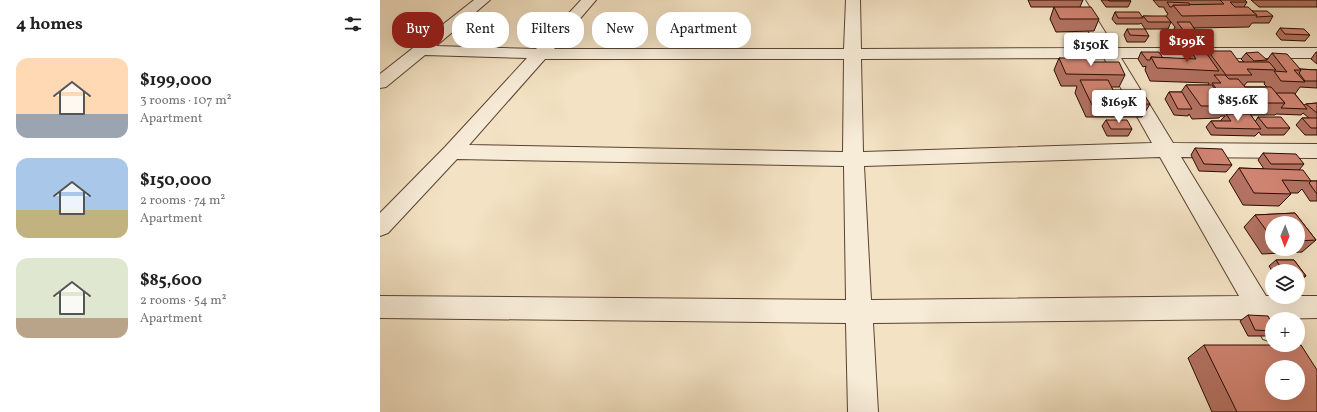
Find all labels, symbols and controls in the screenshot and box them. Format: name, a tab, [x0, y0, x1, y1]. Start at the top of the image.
chip: Buy	[392, 12, 444, 48]
chip: Rent	[452, 12, 509, 48]
chip: Filters	[517, 12, 584, 48]
chip: New	[592, 12, 648, 48]
chip: Apartment	[656, 12, 751, 48]
text: 4 homes	[16, 13, 83, 36]
icon: filters	[342, 13, 364, 35]
pin: $199K	[1159, 29, 1215, 63]
pin: $150K	[1063, 33, 1119, 67]
text: $199K	[1169, 33, 1205, 51]
text: $150K	[1073, 37, 1109, 55]
text: $199,000	[140, 69, 212, 92]
icon: home	[48, 74, 96, 122]
pin: $85.6K	[1205, 88, 1271, 122]
pin: $169K	[1091, 90, 1147, 124]
text: 3 rooms · 107 m²	[140, 92, 231, 110]
text: $85.6K	[1218, 92, 1258, 110]
text: $169K	[1101, 94, 1137, 112]
text: Apartment	[140, 110, 203, 128]
text: $150,000	[140, 169, 211, 192]
icon: home	[48, 174, 96, 222]
text: 2 rooms · 74 m²	[140, 192, 225, 210]
text: Apartment	[140, 210, 203, 228]
north arrow	[1265, 216, 1305, 256]
map controls	[1265, 216, 1305, 400]
button: layers	[1265, 264, 1305, 304]
text: $85,600	[140, 269, 202, 292]
icon: home	[48, 274, 96, 322]
text: 2 rooms · 54 m²	[140, 292, 227, 310]
text: Apartment	[140, 310, 203, 328]
button: +	[1265, 312, 1305, 352]
button: −	[1265, 360, 1305, 400]

